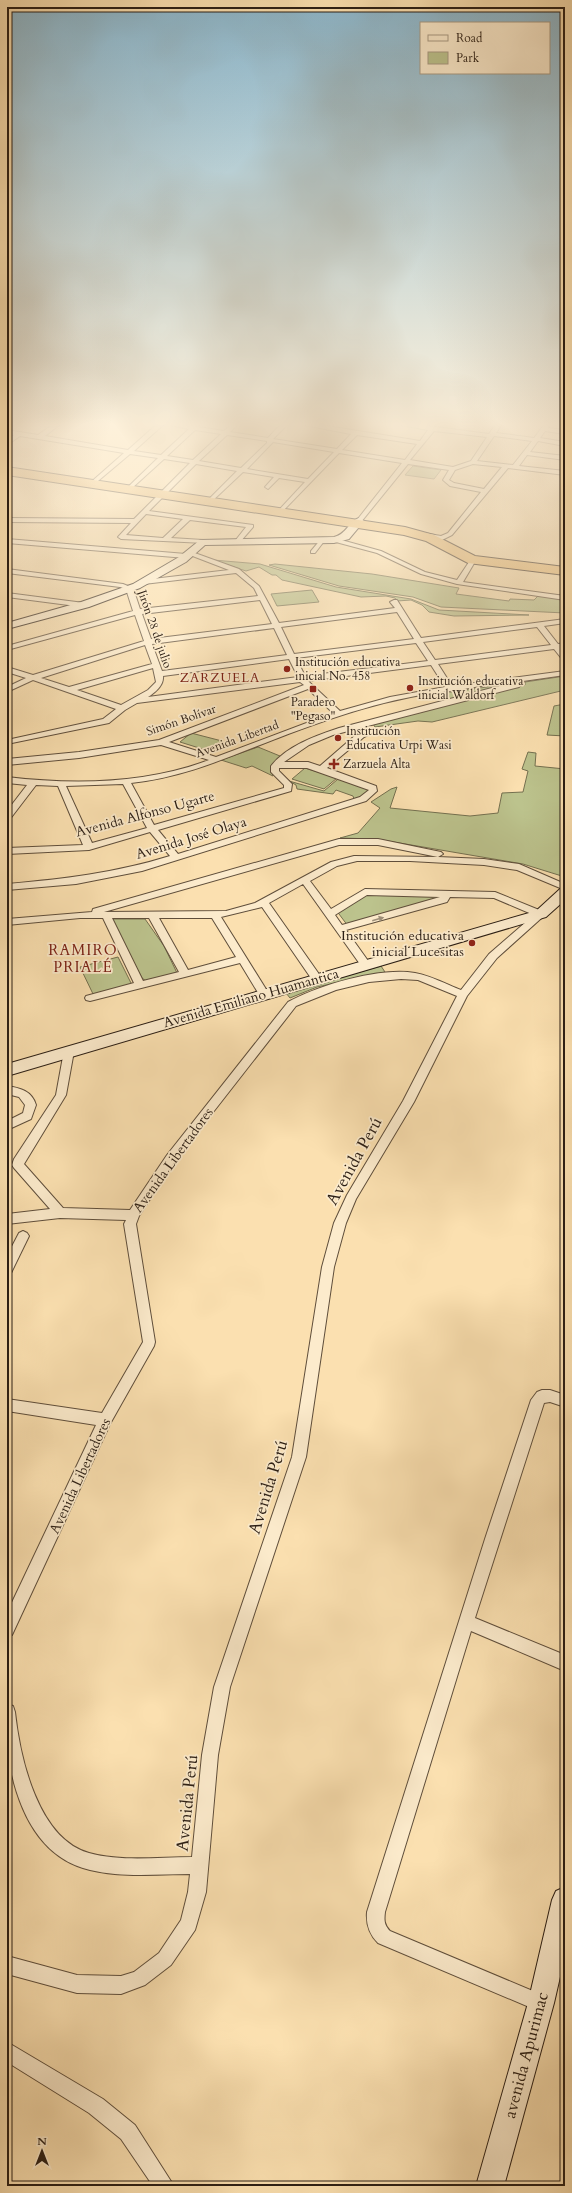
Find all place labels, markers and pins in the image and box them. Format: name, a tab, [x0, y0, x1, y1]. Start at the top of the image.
place label: Institución educativa inicial No. 458	[295, 654, 401, 684]
marker: Institución educativa inicial No. 458	[282, 664, 292, 674]
place label: Institución educativa inicial Waldorf	[418, 673, 524, 703]
marker: Institución educativa inicial Waldorf	[405, 683, 415, 693]
marker: Paradero "Pegaso"	[308, 684, 318, 694]
place label: Paradero "Pegaso"	[291, 694, 336, 724]
place label: Institución Educativa Urpi Wasi	[346, 723, 452, 753]
marker: Institución Educativa Urpi Wasi	[333, 733, 343, 743]
place label: Zarzuela Alta	[343, 756, 411, 772]
marker: Zarzuela Alta	[328, 758, 340, 770]
place label: Institución educativa inicial Lucesitas	[341, 926, 464, 961]
marker: Institución educativa inicial Lucesitas	[467, 938, 477, 948]

